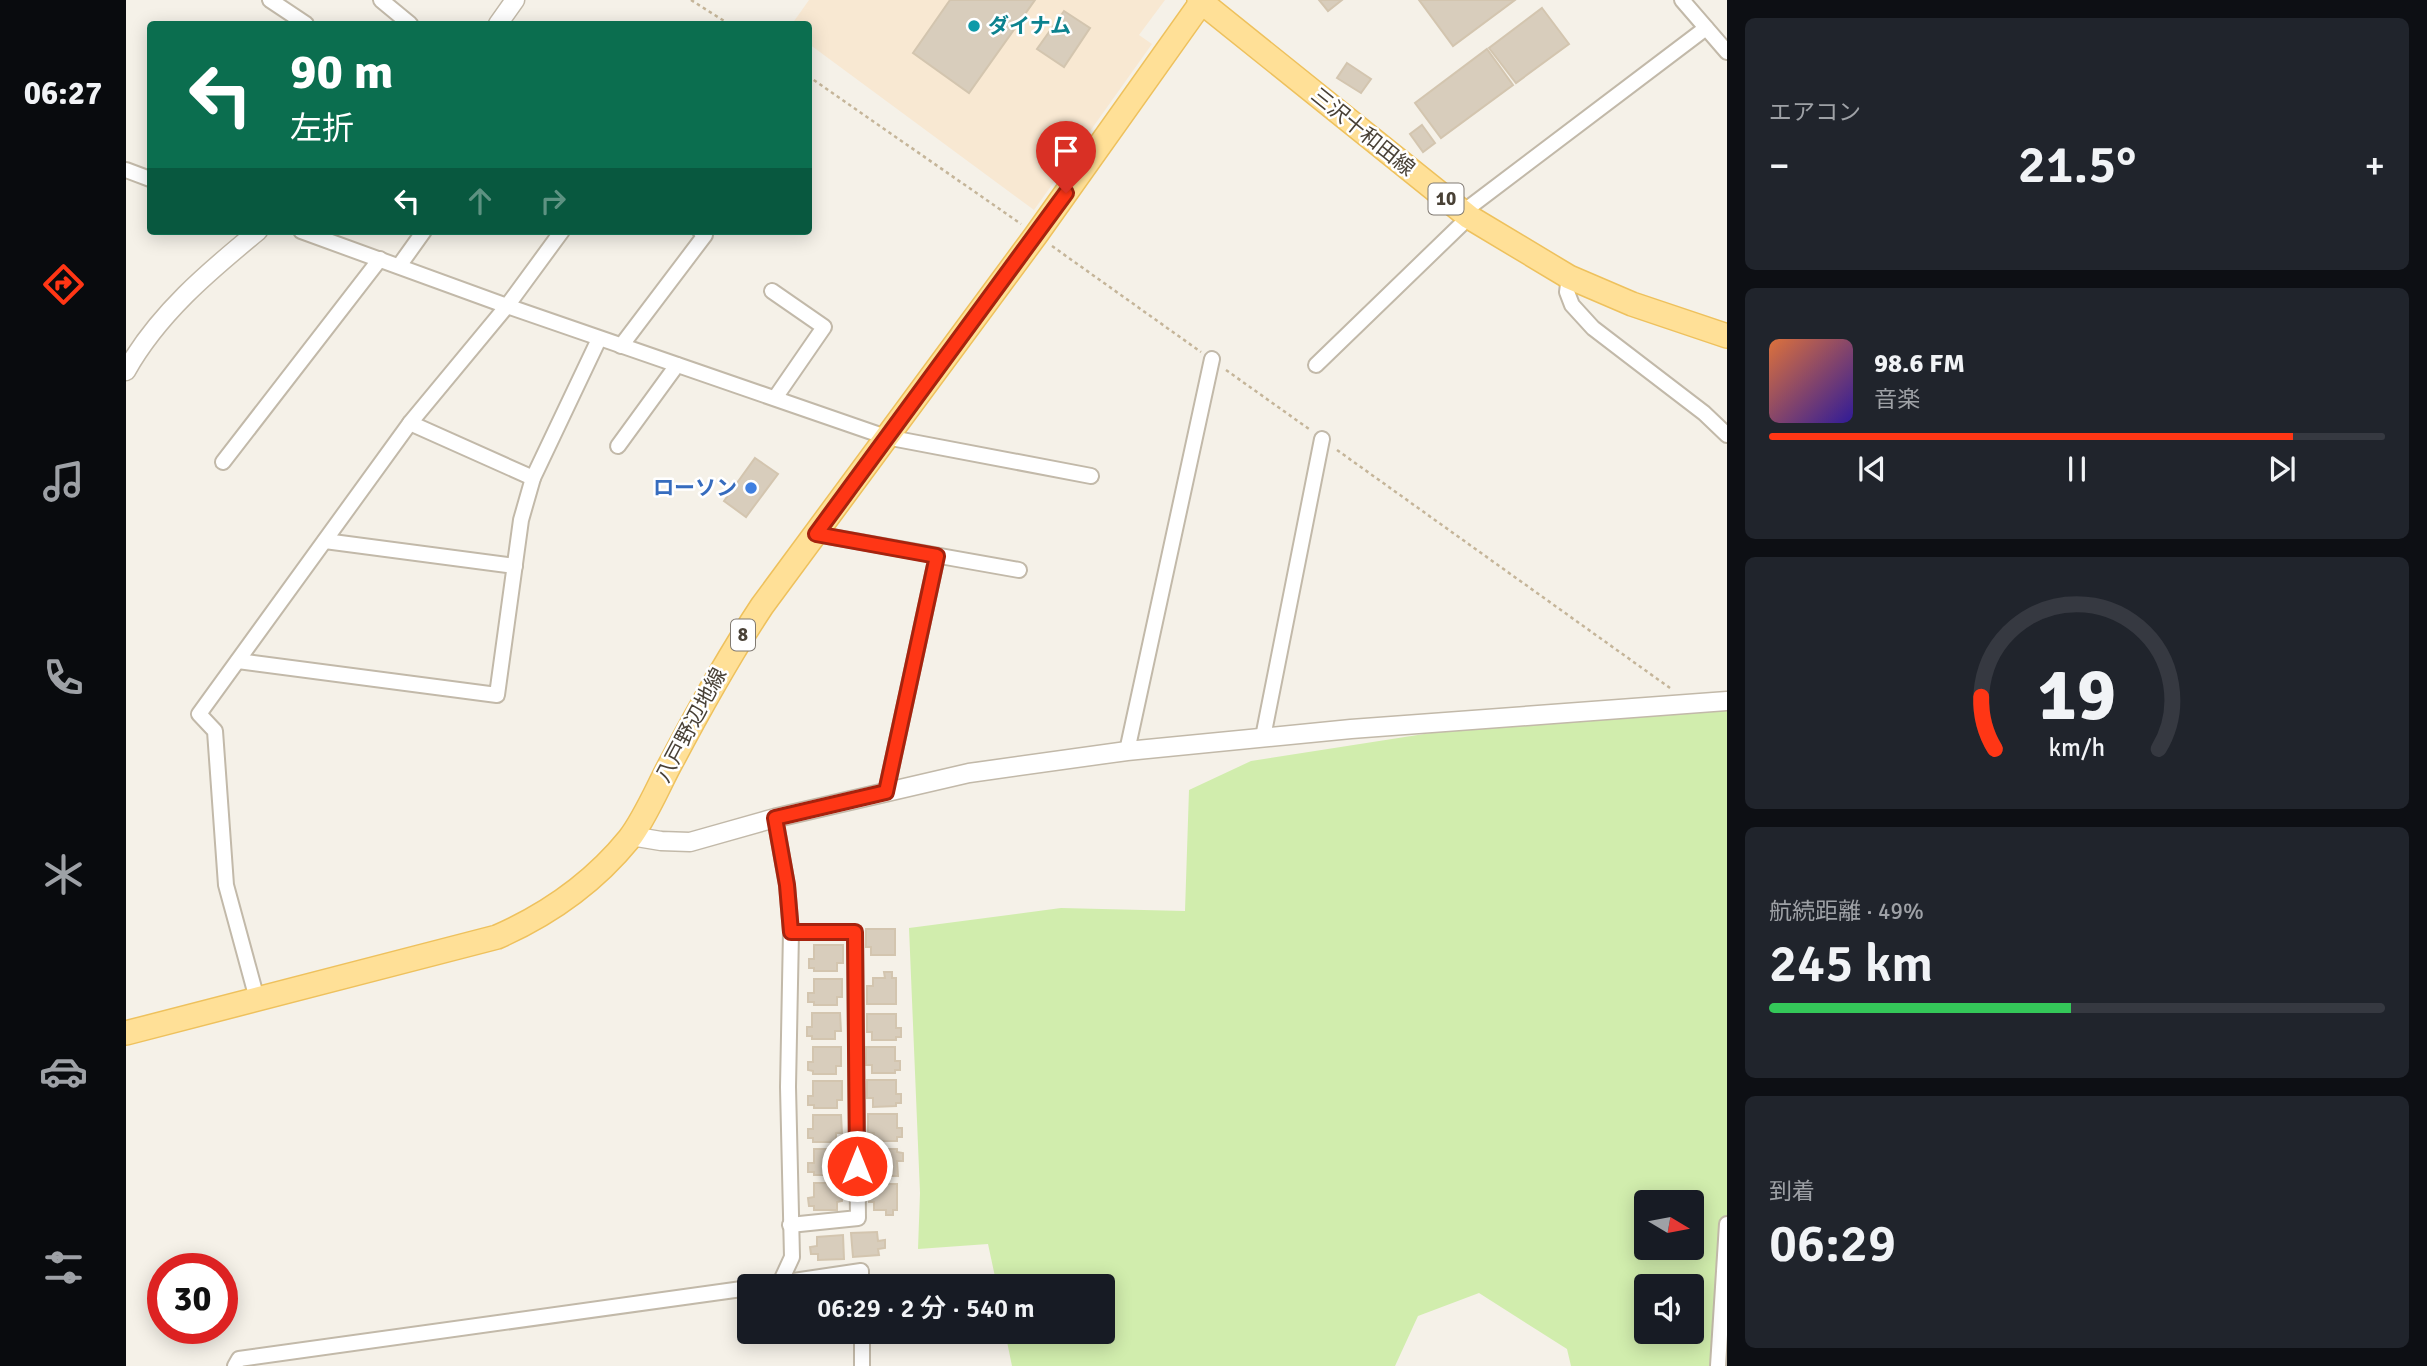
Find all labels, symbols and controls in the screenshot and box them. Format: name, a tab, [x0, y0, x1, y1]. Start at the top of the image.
place label: ダイナム	[988, 13, 1071, 39]
marker: ダイナム	[966, 18, 982, 34]
text: 90 m	[290, 42, 393, 102]
icon: left	[175, 49, 266, 140]
text: 06:27	[24, 74, 102, 113]
street label: 三沢十和田線	[1306, 82, 1420, 182]
text: エアコン	[1769, 98, 1861, 127]
text: 左折	[290, 109, 354, 148]
pin	[1036, 121, 1096, 193]
icon: arrive	[1047, 132, 1085, 170]
text: 21.5°	[2018, 133, 2136, 197]
text: −	[1769, 142, 1790, 189]
text: +	[2364, 142, 2385, 189]
icon: left	[388, 182, 426, 220]
icon: ahead	[461, 182, 499, 220]
icon: right	[534, 182, 572, 220]
road number: 10	[1428, 183, 1464, 214]
icon: directions	[39, 260, 88, 309]
text: 98.6 FM	[1874, 348, 1965, 380]
text: 音楽	[1874, 385, 1920, 414]
icon: previous	[1853, 450, 1891, 488]
icon: pause	[2058, 450, 2096, 488]
icon: next	[2263, 450, 2301, 488]
icon: music	[39, 457, 88, 506]
place label: ローソン	[653, 475, 737, 501]
marker: ローソン	[743, 480, 759, 496]
road number: 8	[731, 620, 755, 650]
text: 19	[2038, 651, 2116, 740]
icon: phone	[39, 653, 88, 702]
street label: 八戸野辺地線	[650, 663, 732, 787]
text: km/h	[2049, 732, 2105, 763]
icon: climate	[39, 850, 88, 899]
text: 航続距離 · 49%	[1769, 897, 1924, 926]
text: 245 km	[1769, 932, 1933, 996]
icon: car	[39, 1047, 88, 1096]
position arrow	[820, 1129, 894, 1203]
text: 到着	[1769, 1177, 1815, 1206]
north arrow	[1634, 1190, 1704, 1260]
map controls	[1634, 1190, 1704, 1344]
text: 06:29	[1769, 1212, 1896, 1276]
icon: filters	[39, 1243, 88, 1292]
speed limit sign: 30	[147, 1253, 238, 1344]
button: sound	[1634, 1274, 1704, 1344]
text: 06:29 · 2 分 · 540 m	[817, 1293, 1035, 1325]

